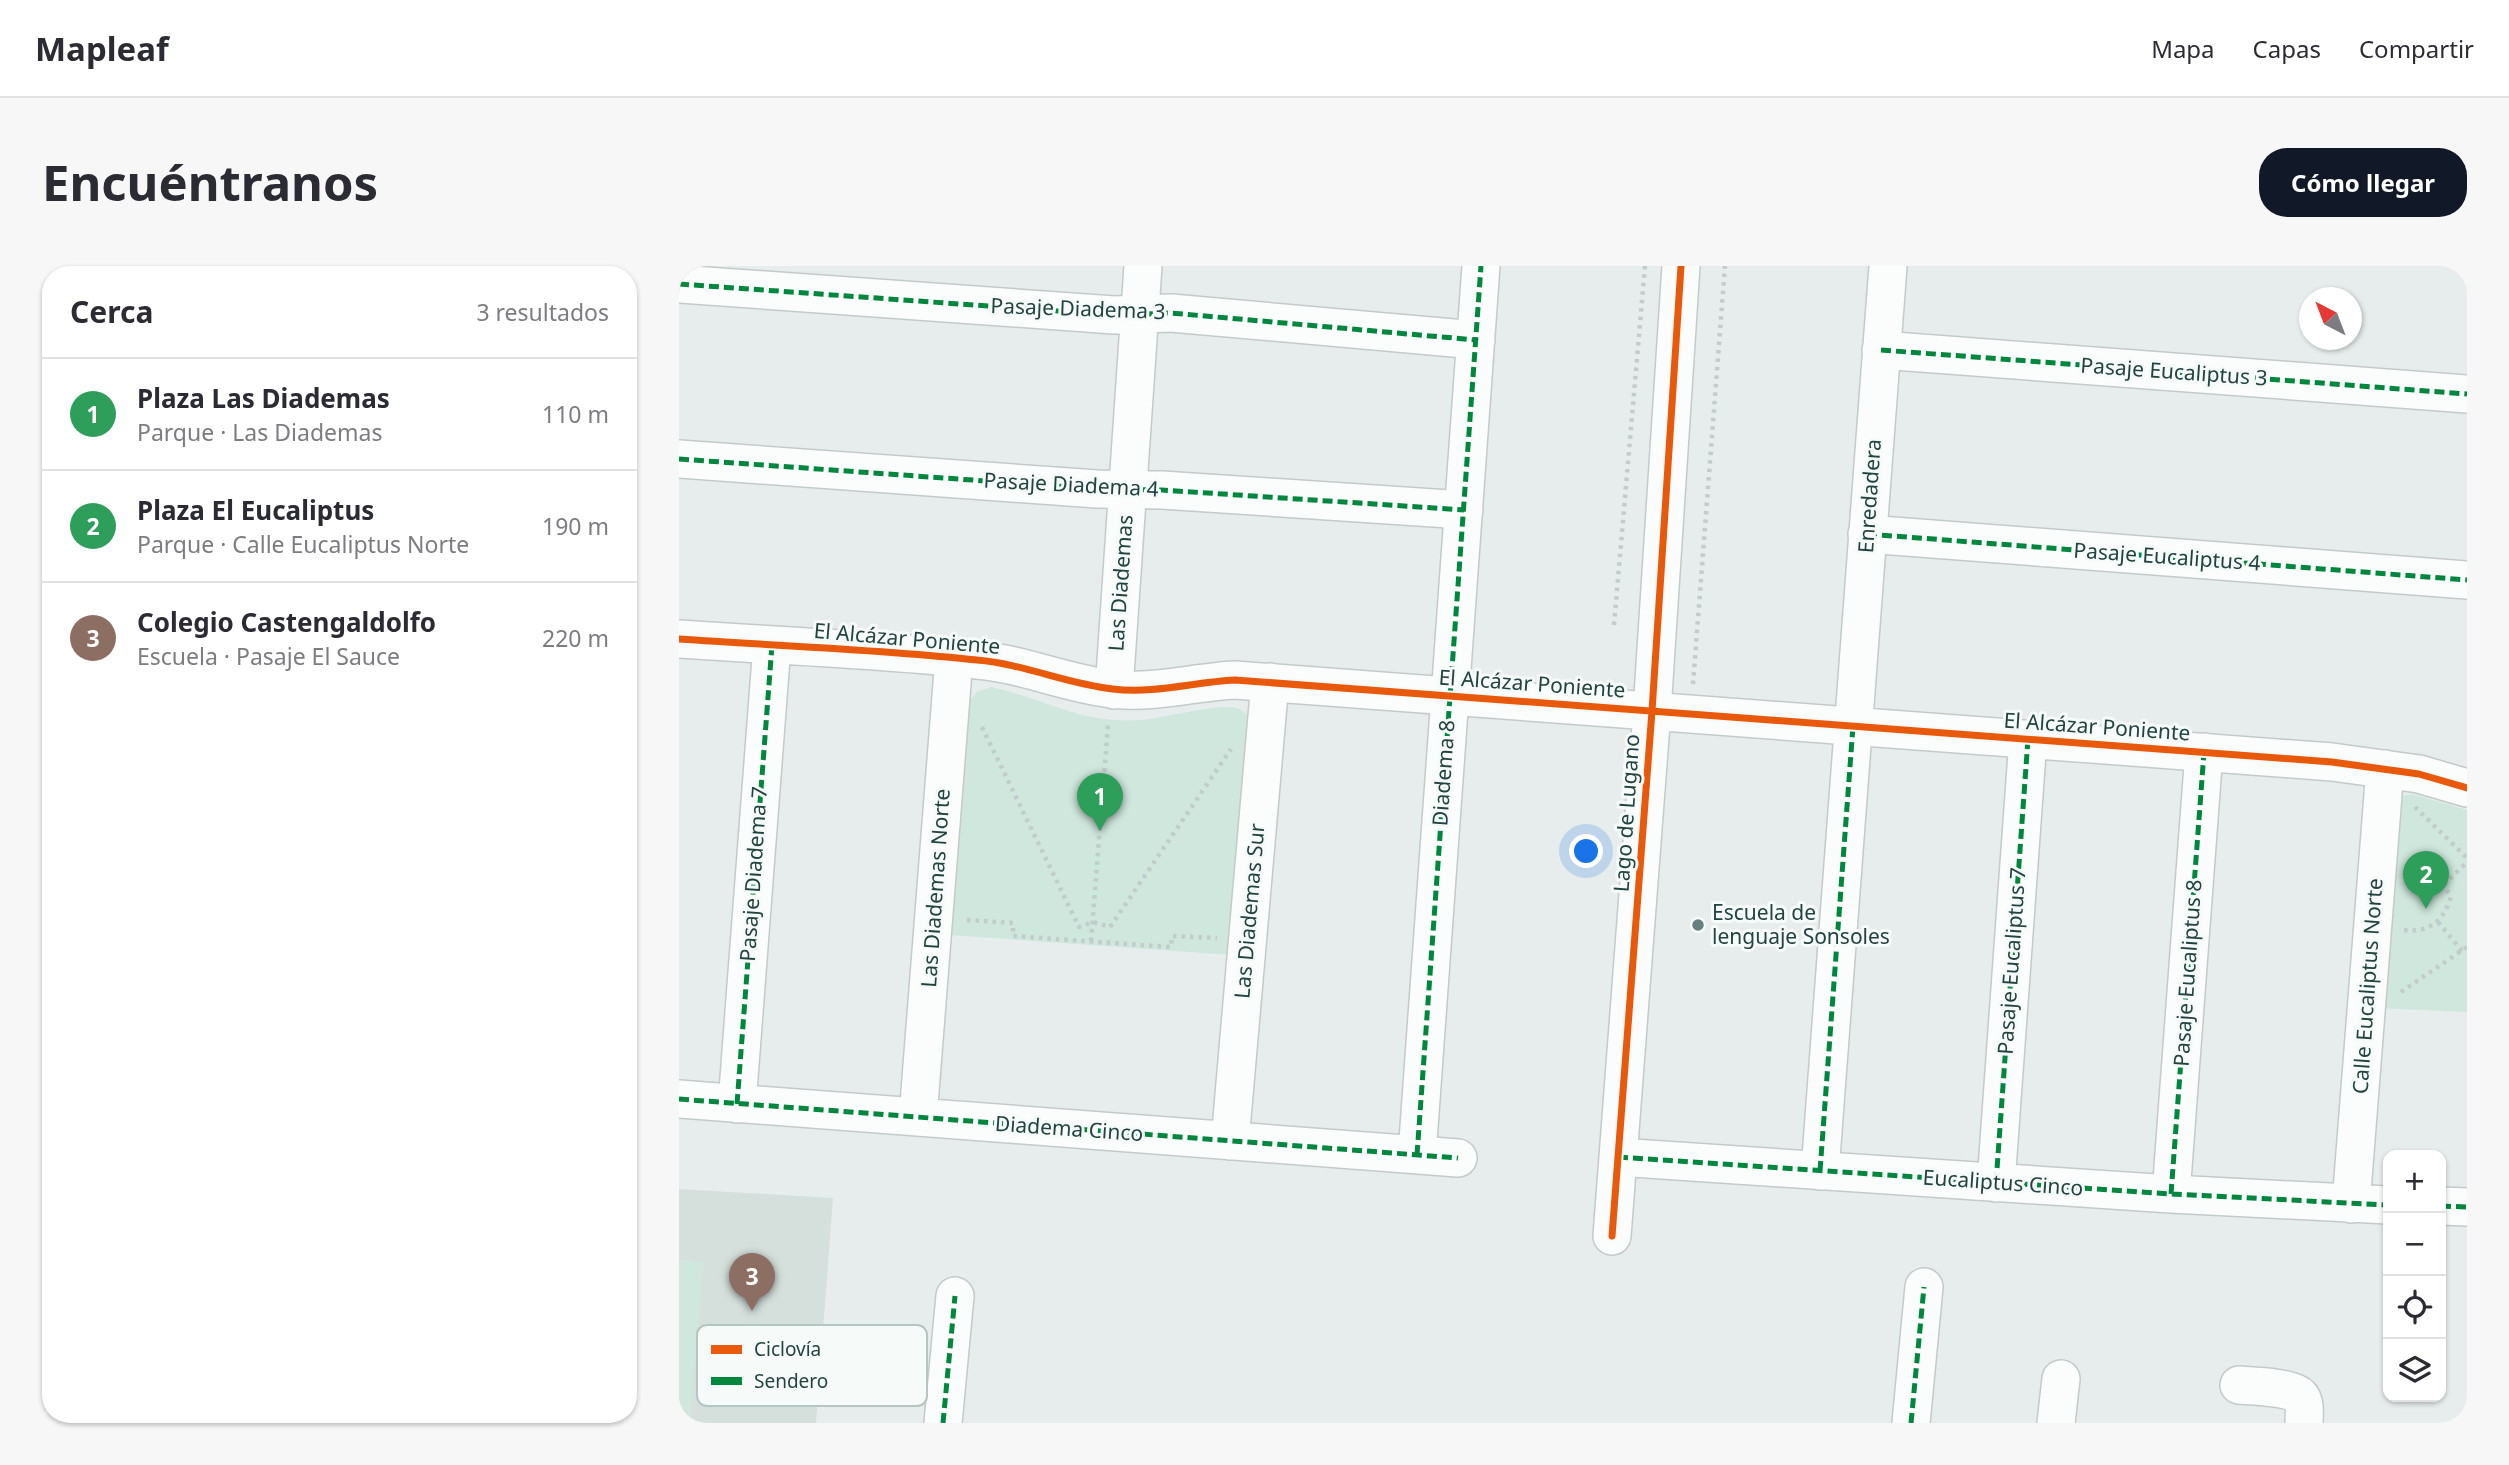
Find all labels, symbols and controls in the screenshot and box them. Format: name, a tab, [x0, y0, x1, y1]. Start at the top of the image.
text: Mapleaf	[35, 26, 169, 71]
text: Mapa	[2151, 32, 2215, 65]
text: Capas	[2253, 32, 2321, 65]
text: Compartir	[2359, 32, 2474, 65]
button: Cómo llegar	[2259, 148, 2467, 217]
text: Encuéntranos	[42, 149, 378, 215]
north arrow	[2299, 287, 2362, 350]
text: Cerca	[70, 291, 153, 332]
street label: Pasaje Diadema 3	[990, 291, 1166, 325]
text: 3 resultados	[476, 296, 609, 328]
street label: Pasaje Eucaliptus 3	[2080, 351, 2269, 392]
text: Plaza Las Diademas	[137, 380, 390, 416]
text: 1	[86, 398, 100, 430]
text: 110 m	[542, 398, 609, 430]
text: Parque · Las Diademas	[137, 416, 382, 448]
street label: Enredadera	[1851, 438, 1887, 554]
street label: Pasaje Diadema 4	[983, 465, 1159, 503]
text: Plaza El Eucaliptus	[137, 492, 374, 528]
text: 2	[86, 510, 100, 542]
text: 190 m	[542, 510, 609, 542]
street label: Las Diademas	[1101, 514, 1139, 652]
text: Parque · Calle Eucaliptus Norte	[137, 528, 469, 560]
street label: Pasaje Eucaliptus 4	[2073, 536, 2262, 577]
text: Colegio Castengaldolfo	[137, 604, 436, 640]
street label: El Alcázar Poniente	[813, 616, 1001, 660]
text: 3	[86, 622, 100, 654]
text: 220 m	[542, 622, 609, 654]
text: Escuela · Pasaje El Sauce	[137, 640, 400, 672]
street label: El Alcázar Poniente	[1438, 663, 1626, 703]
street label: El Alcázar Poniente	[2003, 706, 2191, 746]
street label: Diadema 8	[1425, 719, 1461, 827]
street label: Lago de Lugano	[1607, 733, 1645, 893]
pin: 1	[1077, 773, 1123, 831]
street label: Pasaje Diadema 7	[733, 786, 773, 962]
street label: Las Diademas Norte	[914, 788, 956, 988]
street label: Las Diademas Sur	[1227, 822, 1271, 1000]
your location	[1569, 834, 1603, 868]
pin: 2	[2403, 851, 2449, 909]
street label: Pasaje Eucaliptus 7	[1991, 866, 2032, 1055]
street label: Calle Eucaliptus Norte	[2345, 877, 2389, 1095]
street label: Pasaje Eucaliptus 8	[2167, 878, 2208, 1067]
place label: Escuela de lenguaje Sonsoles	[1712, 898, 1890, 950]
marker: Escuela de lenguaje Sonsoles	[1690, 917, 1706, 933]
street label: Diadema Cinco	[994, 1109, 1144, 1147]
map controls	[2383, 1150, 2446, 1402]
button: +	[2383, 1150, 2446, 1213]
street label: Eucaliptus Cinco	[1922, 1162, 2084, 1202]
button: −	[2383, 1213, 2446, 1276]
pin: 3	[729, 1253, 775, 1311]
button: locate	[2383, 1276, 2446, 1339]
legend	[697, 1325, 927, 1406]
text: Ciclovía	[754, 1336, 821, 1362]
button: layers	[2383, 1339, 2446, 1402]
text: Sendero	[754, 1368, 828, 1394]

